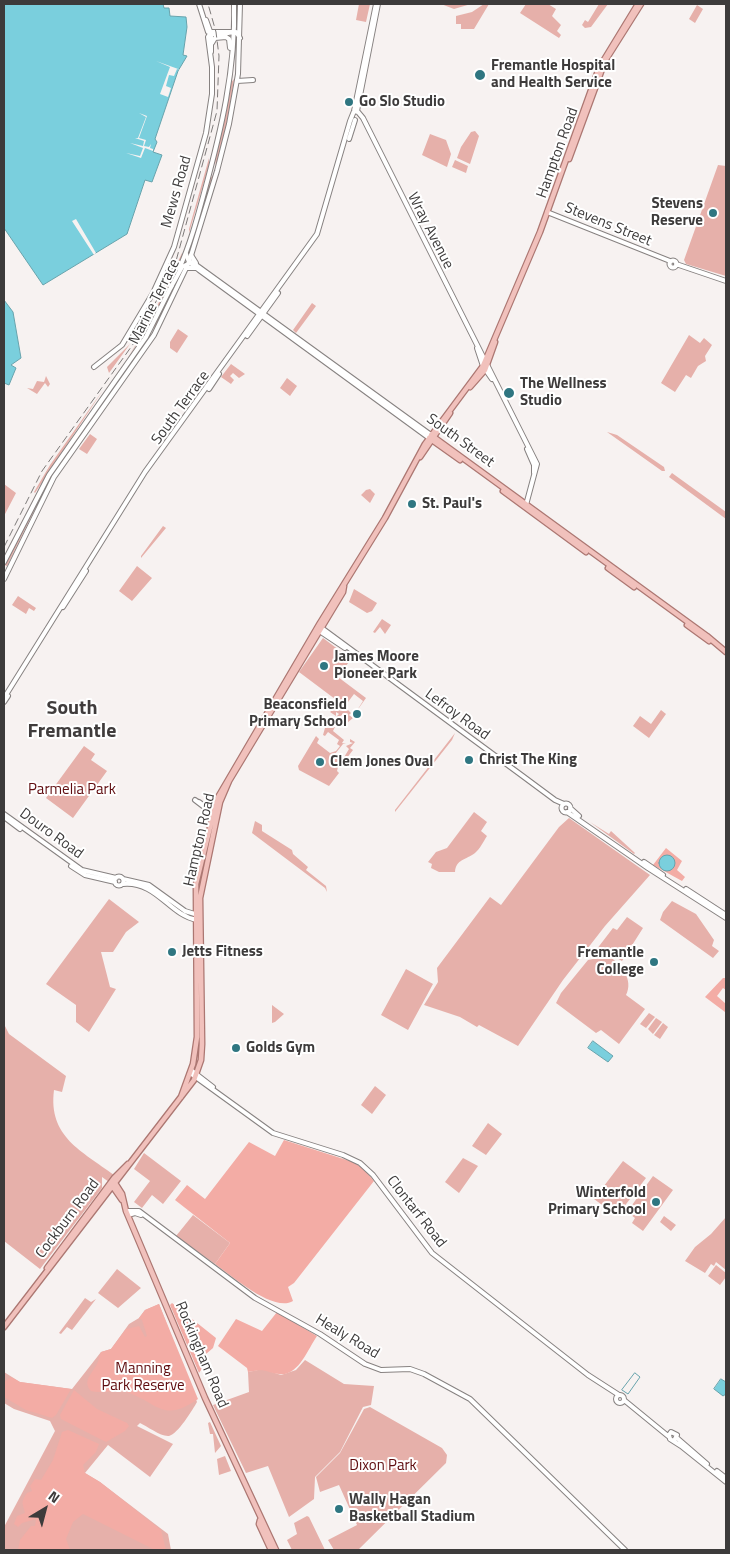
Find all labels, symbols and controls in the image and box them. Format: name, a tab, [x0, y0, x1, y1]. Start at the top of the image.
place label: Fremantle Hospital and Health Service	[491, 57, 615, 92]
marker: Fremantle Hospital and Health Service	[473, 68, 487, 82]
place label: Go Slo Studio	[359, 93, 445, 111]
marker: Go Slo Studio	[343, 96, 355, 108]
street label: Hampton Road	[533, 105, 583, 201]
street label: Mews Road	[158, 154, 196, 230]
street label: Wray Avenue	[403, 190, 457, 272]
place label: Stevens Reserve	[651, 195, 703, 230]
street label: Stevens Street	[562, 199, 654, 251]
marker: Stevens Reserve	[707, 207, 719, 219]
street label: Marine Terrace	[126, 256, 184, 348]
street label: South Terrace	[148, 368, 214, 448]
place label: The Wellness Studio	[520, 375, 607, 410]
marker: The Wellness Studio	[502, 386, 516, 400]
street label: South Street	[423, 410, 497, 472]
place label: St. Paul's	[422, 495, 482, 513]
marker: St. Paul's	[406, 498, 418, 510]
place label: James Moore Pioneer Park	[334, 648, 419, 683]
marker: James Moore Pioneer Park	[318, 660, 330, 672]
street label: Lefroy Road	[421, 686, 493, 744]
place label: Beaconsfield Primary School	[249, 696, 347, 731]
district label: South Fremantle	[28, 697, 116, 744]
marker: Beaconsfield Primary School	[351, 708, 363, 720]
place label: Christ The King	[479, 751, 577, 769]
place label: Clem Jones Oval	[330, 753, 433, 771]
marker: Christ The King	[463, 754, 475, 766]
marker: Clem Jones Oval	[314, 756, 326, 768]
park label: Parmelia Park	[28, 781, 116, 799]
street label: Hampton Road	[181, 792, 219, 888]
street label: Douro Road	[16, 805, 86, 863]
place label: Jetts Fitness	[182, 943, 263, 961]
place label: Fremantle College	[577, 944, 644, 979]
marker: Jetts Fitness	[166, 946, 178, 958]
marker: Fremantle College	[648, 956, 660, 968]
place label: Golds Gym	[246, 1039, 315, 1057]
marker: Golds Gym	[230, 1042, 242, 1054]
street label: Clontarf Road	[382, 1172, 450, 1252]
street label: Cockburn Road	[32, 1176, 104, 1262]
place label: Winterfold Primary School	[548, 1184, 646, 1219]
marker: Winterfold Primary School	[650, 1196, 662, 1208]
street label: Rockingham Road	[171, 1299, 231, 1411]
street label: Healy Road	[312, 1311, 382, 1363]
park label: Manning Park Reserve	[101, 1360, 185, 1395]
park label: Dixon Park	[349, 1457, 417, 1475]
north arrow	[20, 1484, 70, 1534]
text: N	[44, 1485, 65, 1508]
place label: Wally Hagan Basketball Stadium	[349, 1491, 475, 1526]
marker: Wally Hagan Basketball Stadium	[333, 1503, 345, 1515]

